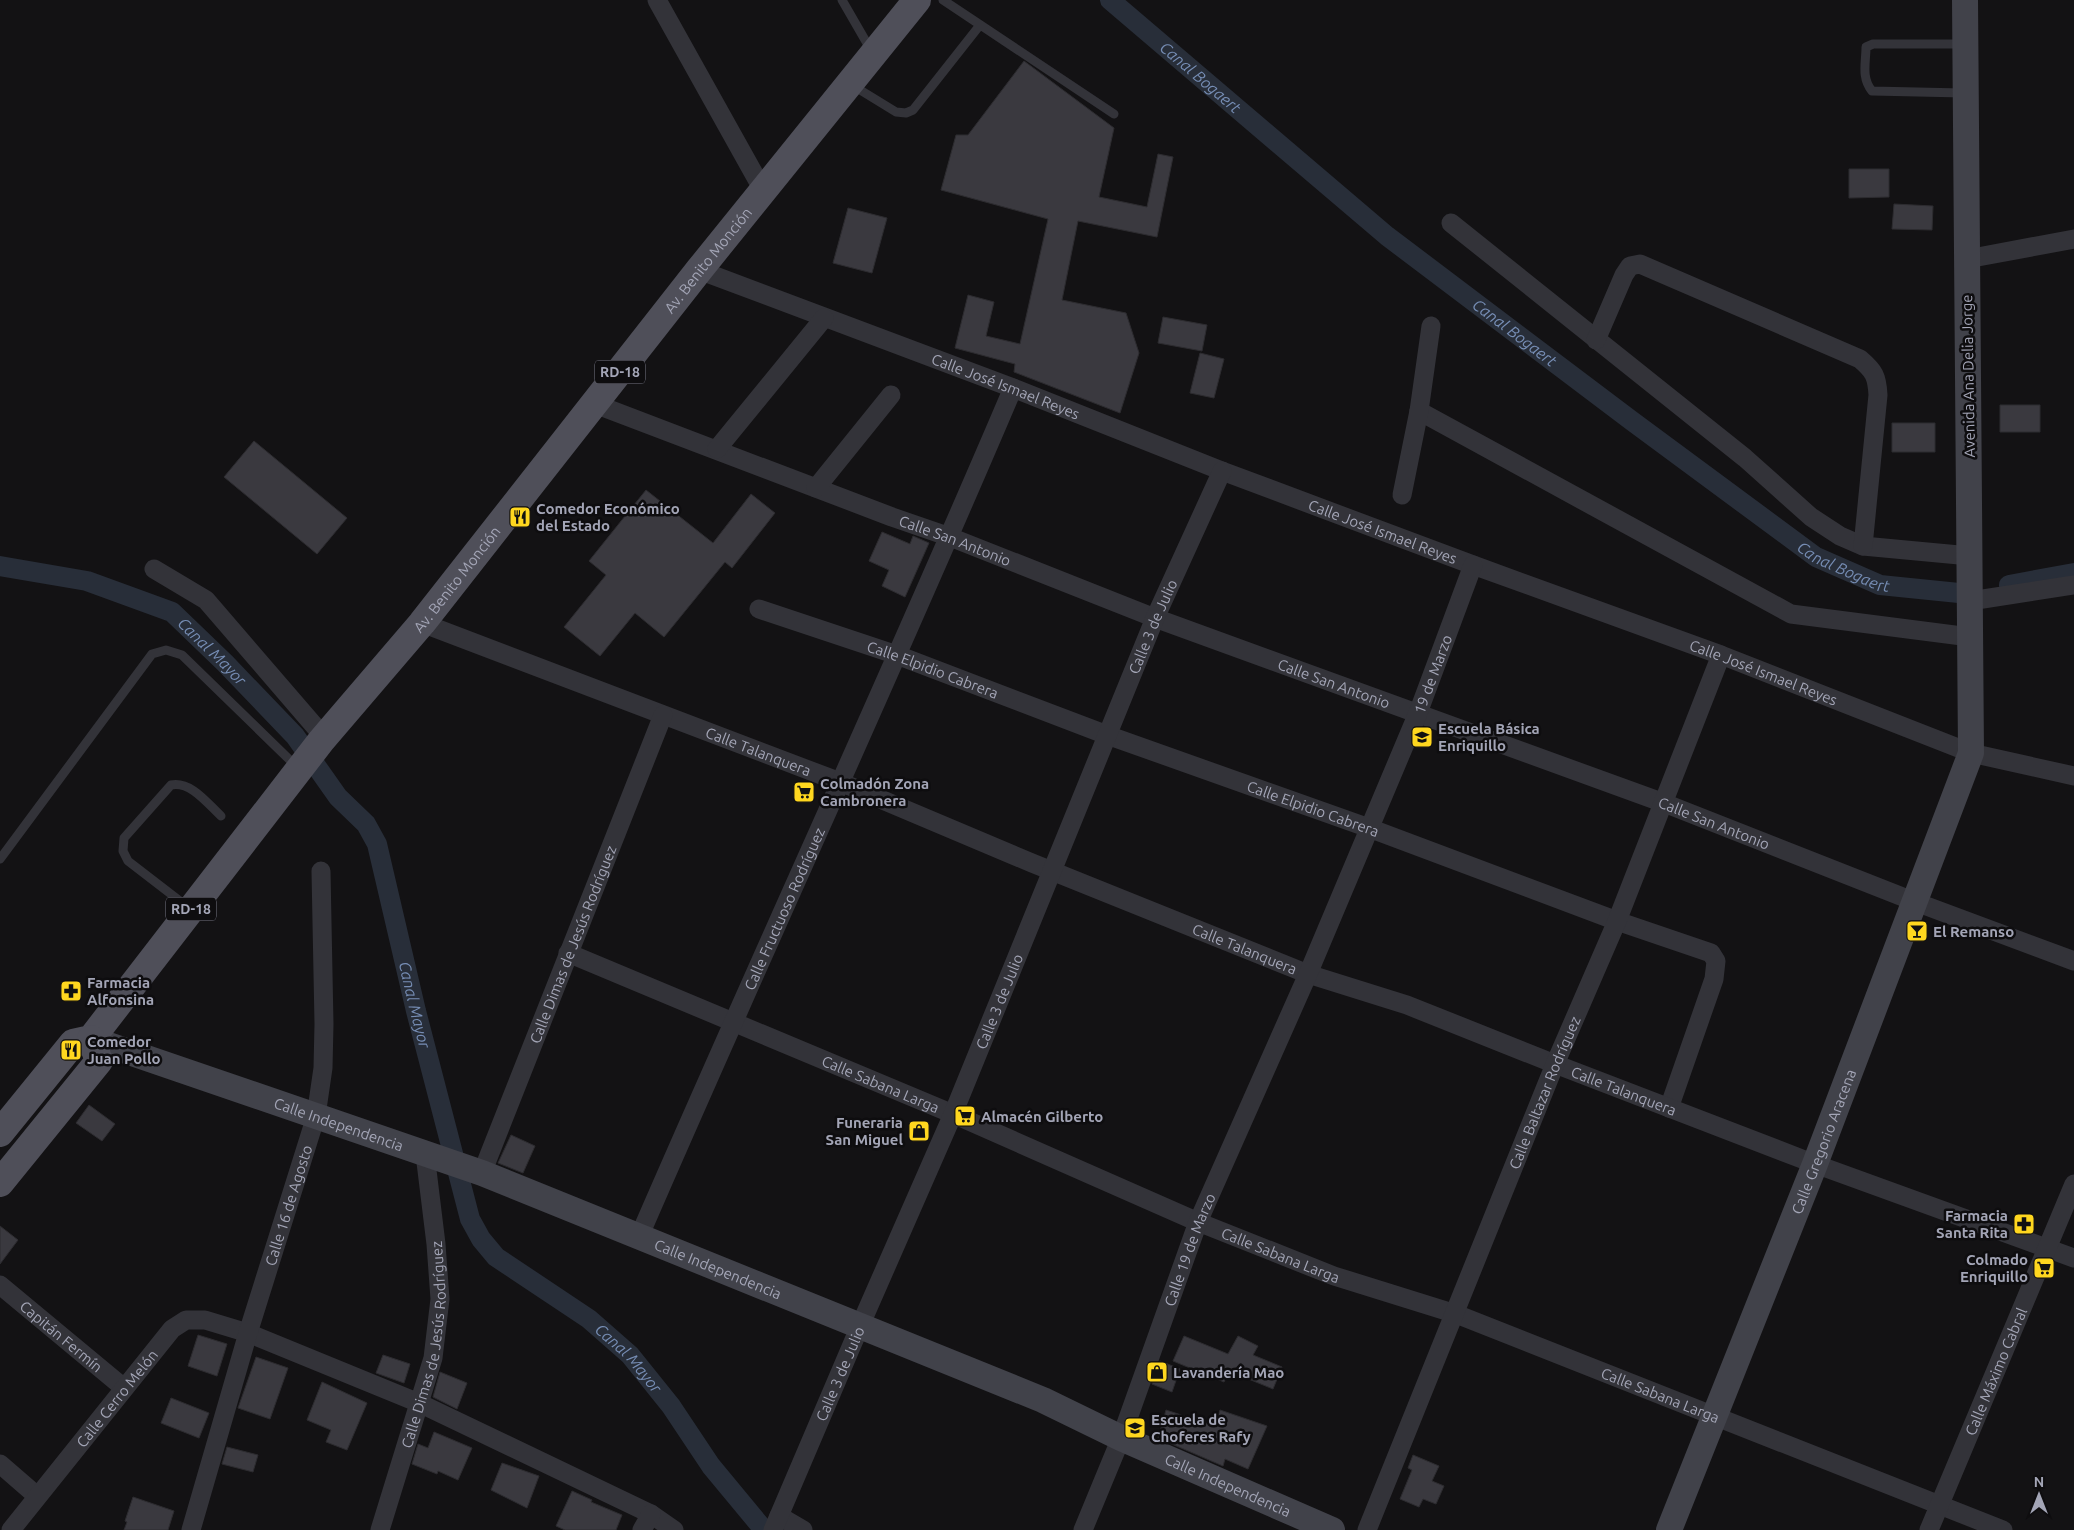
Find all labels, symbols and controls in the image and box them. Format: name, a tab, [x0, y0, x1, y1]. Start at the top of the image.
water label: Canal Bogaert	[1157, 38, 1245, 117]
street label: Av. Benito Monción	[660, 204, 755, 316]
street label: Avenida Ana Delia Jorge	[1958, 294, 1978, 458]
water label: Canal Bogaert	[1469, 295, 1561, 370]
street label: Calle José Ismael Reyes	[929, 350, 1082, 422]
road number: RD-18	[595, 361, 645, 384]
street label: Calle José Ismael Reyes	[1306, 496, 1459, 567]
place label: Comedor Económico del Estado	[536, 500, 680, 534]
restaurant icon: Comedor Económico del Estado	[508, 505, 532, 529]
street label: Calle San Antonio	[897, 512, 1014, 569]
street label: Av. Benito Monción	[410, 523, 503, 635]
water label: Canal Bogaert	[1794, 537, 1891, 595]
street label: Calle 3 de Julio	[1125, 576, 1180, 676]
water label: Canal Mayor	[174, 614, 251, 689]
street label: 19 de Marzo	[1410, 632, 1455, 716]
street label: Calle José Ismael Reyes	[1687, 636, 1840, 708]
street label: Calle Elpidio Cabrera	[865, 637, 1001, 701]
street label: Calle San Antonio	[1276, 655, 1392, 711]
place label: Escuela Básica Enriquillo	[1438, 720, 1540, 754]
street label: Calle Talanquera	[703, 723, 814, 779]
school or university icon: Escuela Básica Enriquillo	[1410, 725, 1434, 749]
place label: Colmadón Zona Cambronera	[820, 775, 929, 809]
street label: Calle Elpidio Cabrera	[1245, 777, 1382, 840]
supermarket icon: Colmadón Zona Cambronera	[792, 780, 816, 804]
street label: Calle San Antonio	[1656, 793, 1772, 852]
street label: Calle Fructuoso Rodríguez	[740, 825, 828, 992]
street label: Calle Dimas de Jesús Rodríguez	[526, 843, 619, 1046]
road number: RD-18	[166, 898, 216, 921]
bar icon: El Remanso	[1905, 919, 1929, 943]
street label: Calle Talanquera	[1190, 920, 1300, 977]
place label: El Remanso	[1933, 923, 2014, 940]
street label: Calle 3 de Julio	[972, 951, 1026, 1051]
water label: Canal Mayor	[396, 960, 434, 1051]
place label: Farmacia Alfonsina	[87, 974, 154, 1008]
pharmacy icon: Farmacia Alfonsina	[59, 979, 83, 1003]
street label: Calle Baltazar Rodríguez	[1505, 1013, 1583, 1171]
place label: Comedor Juan Pollo	[87, 1033, 161, 1067]
restaurant icon: Comedor Juan Pollo	[59, 1038, 83, 1062]
street label: Calle Sabana Larga	[819, 1052, 942, 1116]
street label: Calle Talanquera	[1569, 1063, 1679, 1118]
street label: Calle Gregorio Aracena	[1787, 1067, 1859, 1216]
street label: Calle Independencia	[272, 1094, 406, 1154]
supermarket icon: Almacén Gilberto	[953, 1104, 977, 1128]
place label: Almacén Gilberto	[981, 1108, 1103, 1125]
place label: Funeraria San Miguel	[826, 1114, 903, 1148]
shop icon: Funeraria San Miguel	[907, 1119, 931, 1143]
street label: Calle 16 de Agosto	[261, 1143, 315, 1268]
street label: Calle 19 de Marzo	[1160, 1190, 1218, 1308]
place label: Farmacia Santa Rita	[1936, 1207, 2008, 1241]
pharmacy icon: Farmacia Santa Rita	[2012, 1212, 2036, 1236]
street label: Calle Sabana Larga	[1219, 1224, 1342, 1286]
street label: Calle Independencia	[652, 1235, 784, 1302]
street label: Calle Dimas de Jesús Rodríguez	[397, 1240, 449, 1450]
place label: Colmado Enriquillo	[1960, 1251, 2028, 1285]
supermarket icon: Colmado Enriquillo	[2032, 1256, 2056, 1280]
street label: Capitán Fermín	[17, 1297, 106, 1375]
street label: Calle Máximo Cabral	[1961, 1305, 2030, 1438]
water label: Canal Mayor	[592, 1320, 666, 1397]
street label: Calle 3 de Julio	[812, 1324, 867, 1424]
street label: Calle Cerro Melón	[72, 1346, 161, 1450]
shop icon: Lavandería Mao	[1145, 1360, 1169, 1384]
place label: Lavandería Mao	[1173, 1364, 1284, 1381]
street label: Calle Sabana Larga	[1599, 1364, 1722, 1426]
place label: Escuela de Choferes Rafy	[1151, 1411, 1251, 1445]
school or university icon: Escuela de Choferes Rafy	[1123, 1416, 1147, 1440]
street label: Calle Independencia	[1162, 1450, 1294, 1520]
north arrow	[2014, 1470, 2064, 1520]
text: N	[2034, 1474, 2044, 1490]

